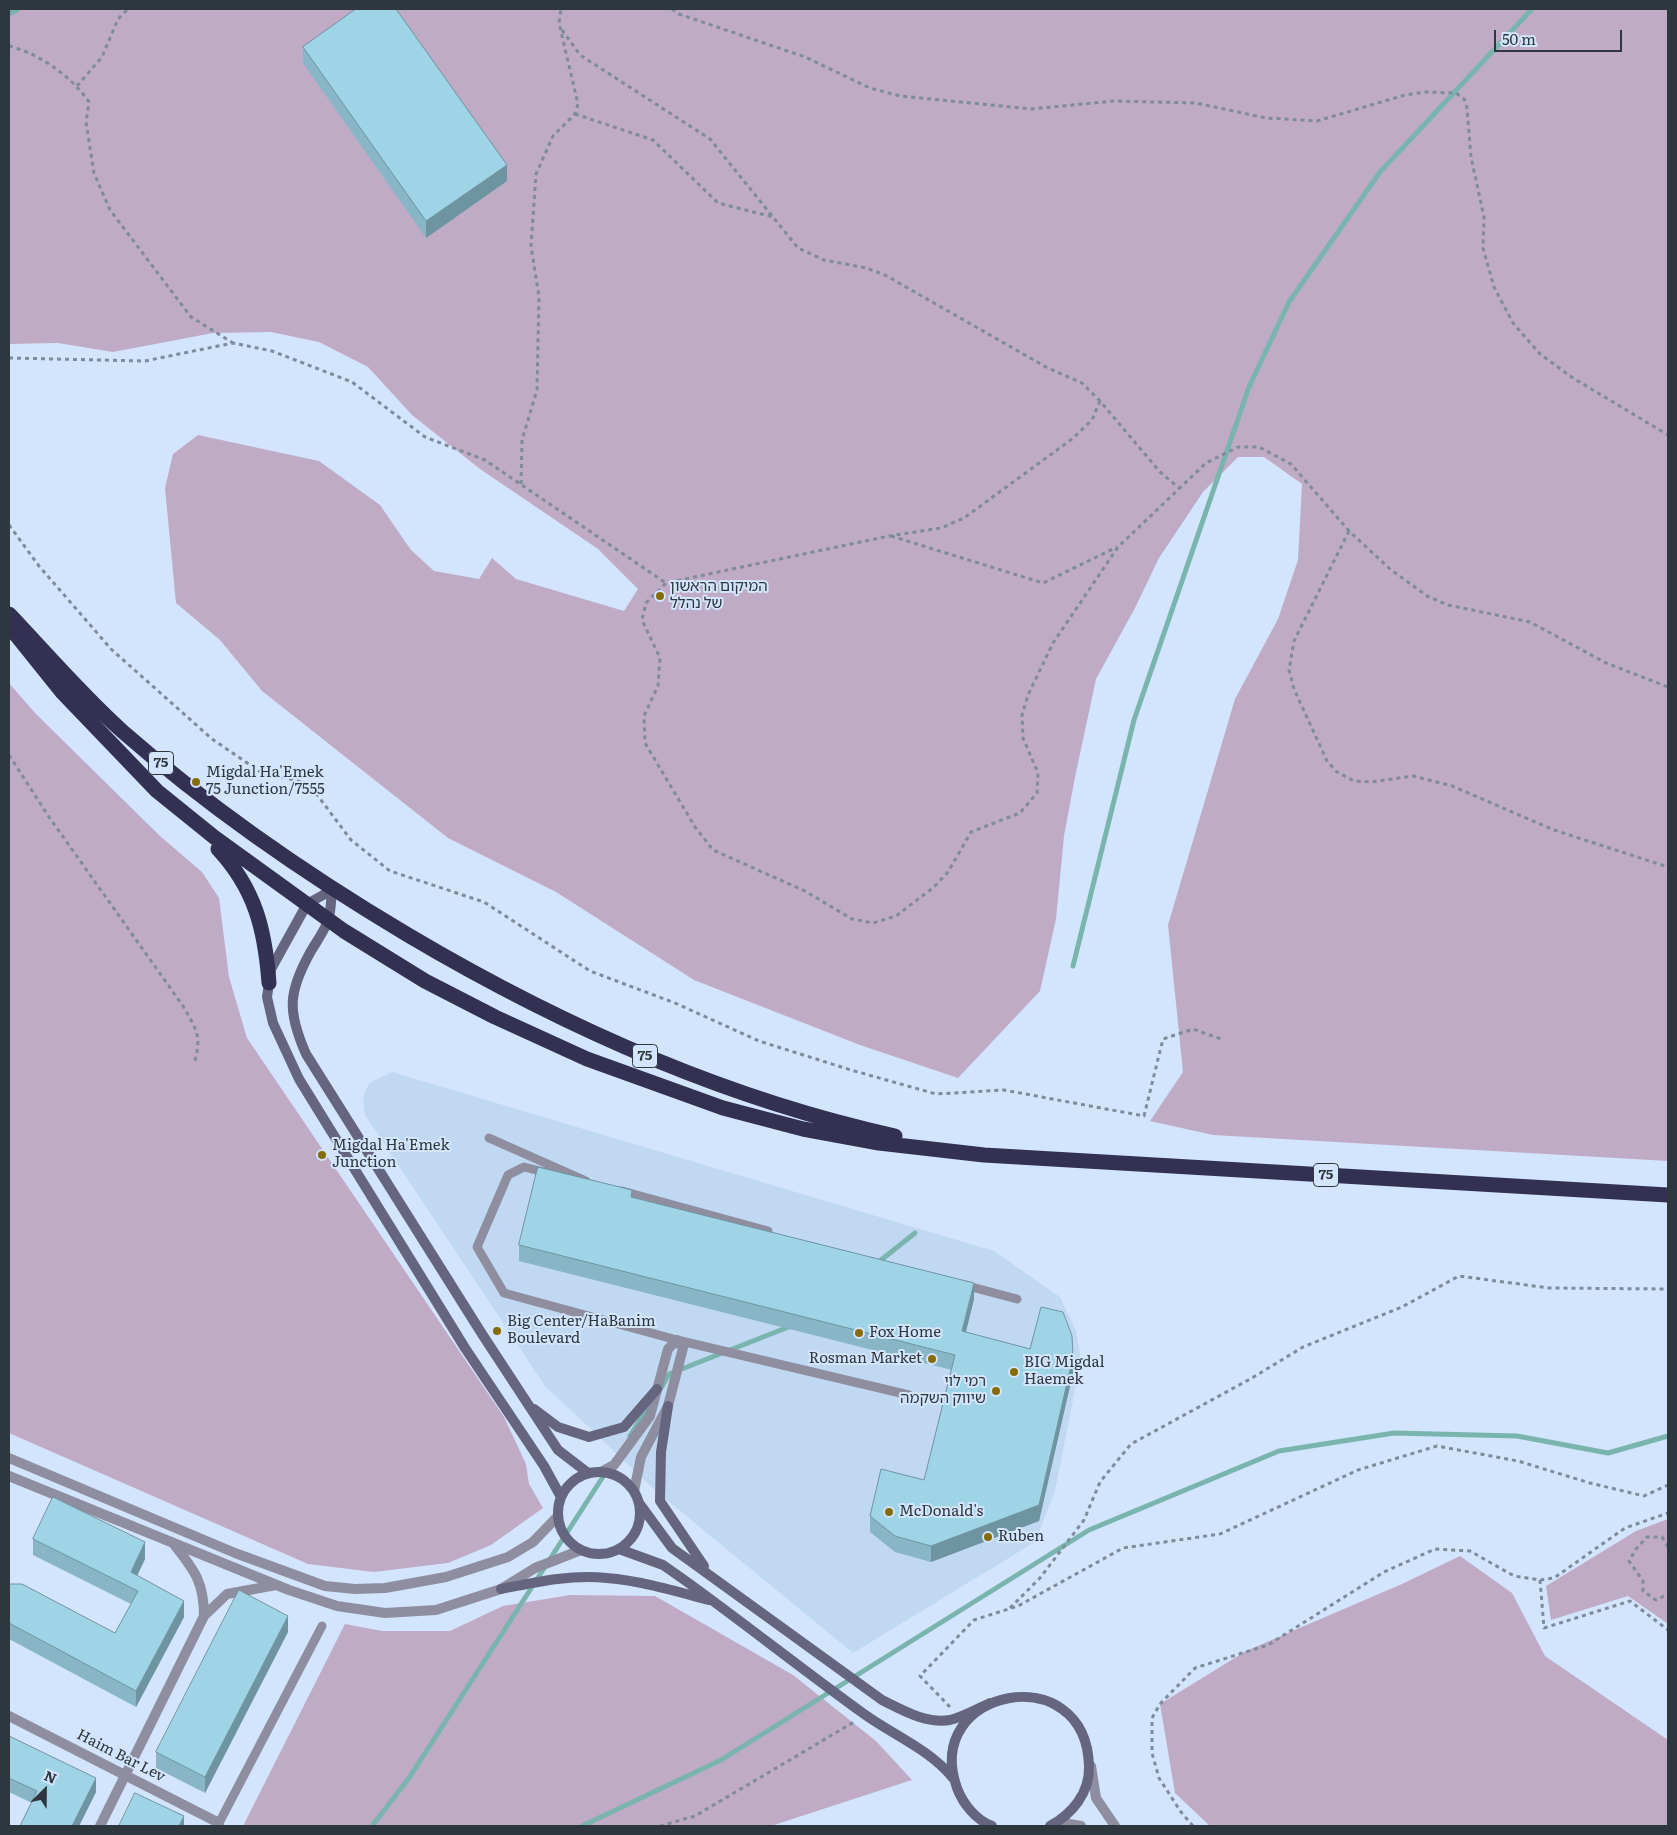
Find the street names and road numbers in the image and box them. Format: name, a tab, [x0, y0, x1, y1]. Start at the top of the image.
road number: 75	[148, 751, 174, 774]
road number: 75	[632, 1044, 658, 1068]
road number: 75	[1314, 1164, 1338, 1186]
street label: Haim Bar Lev	[74, 1726, 168, 1786]

